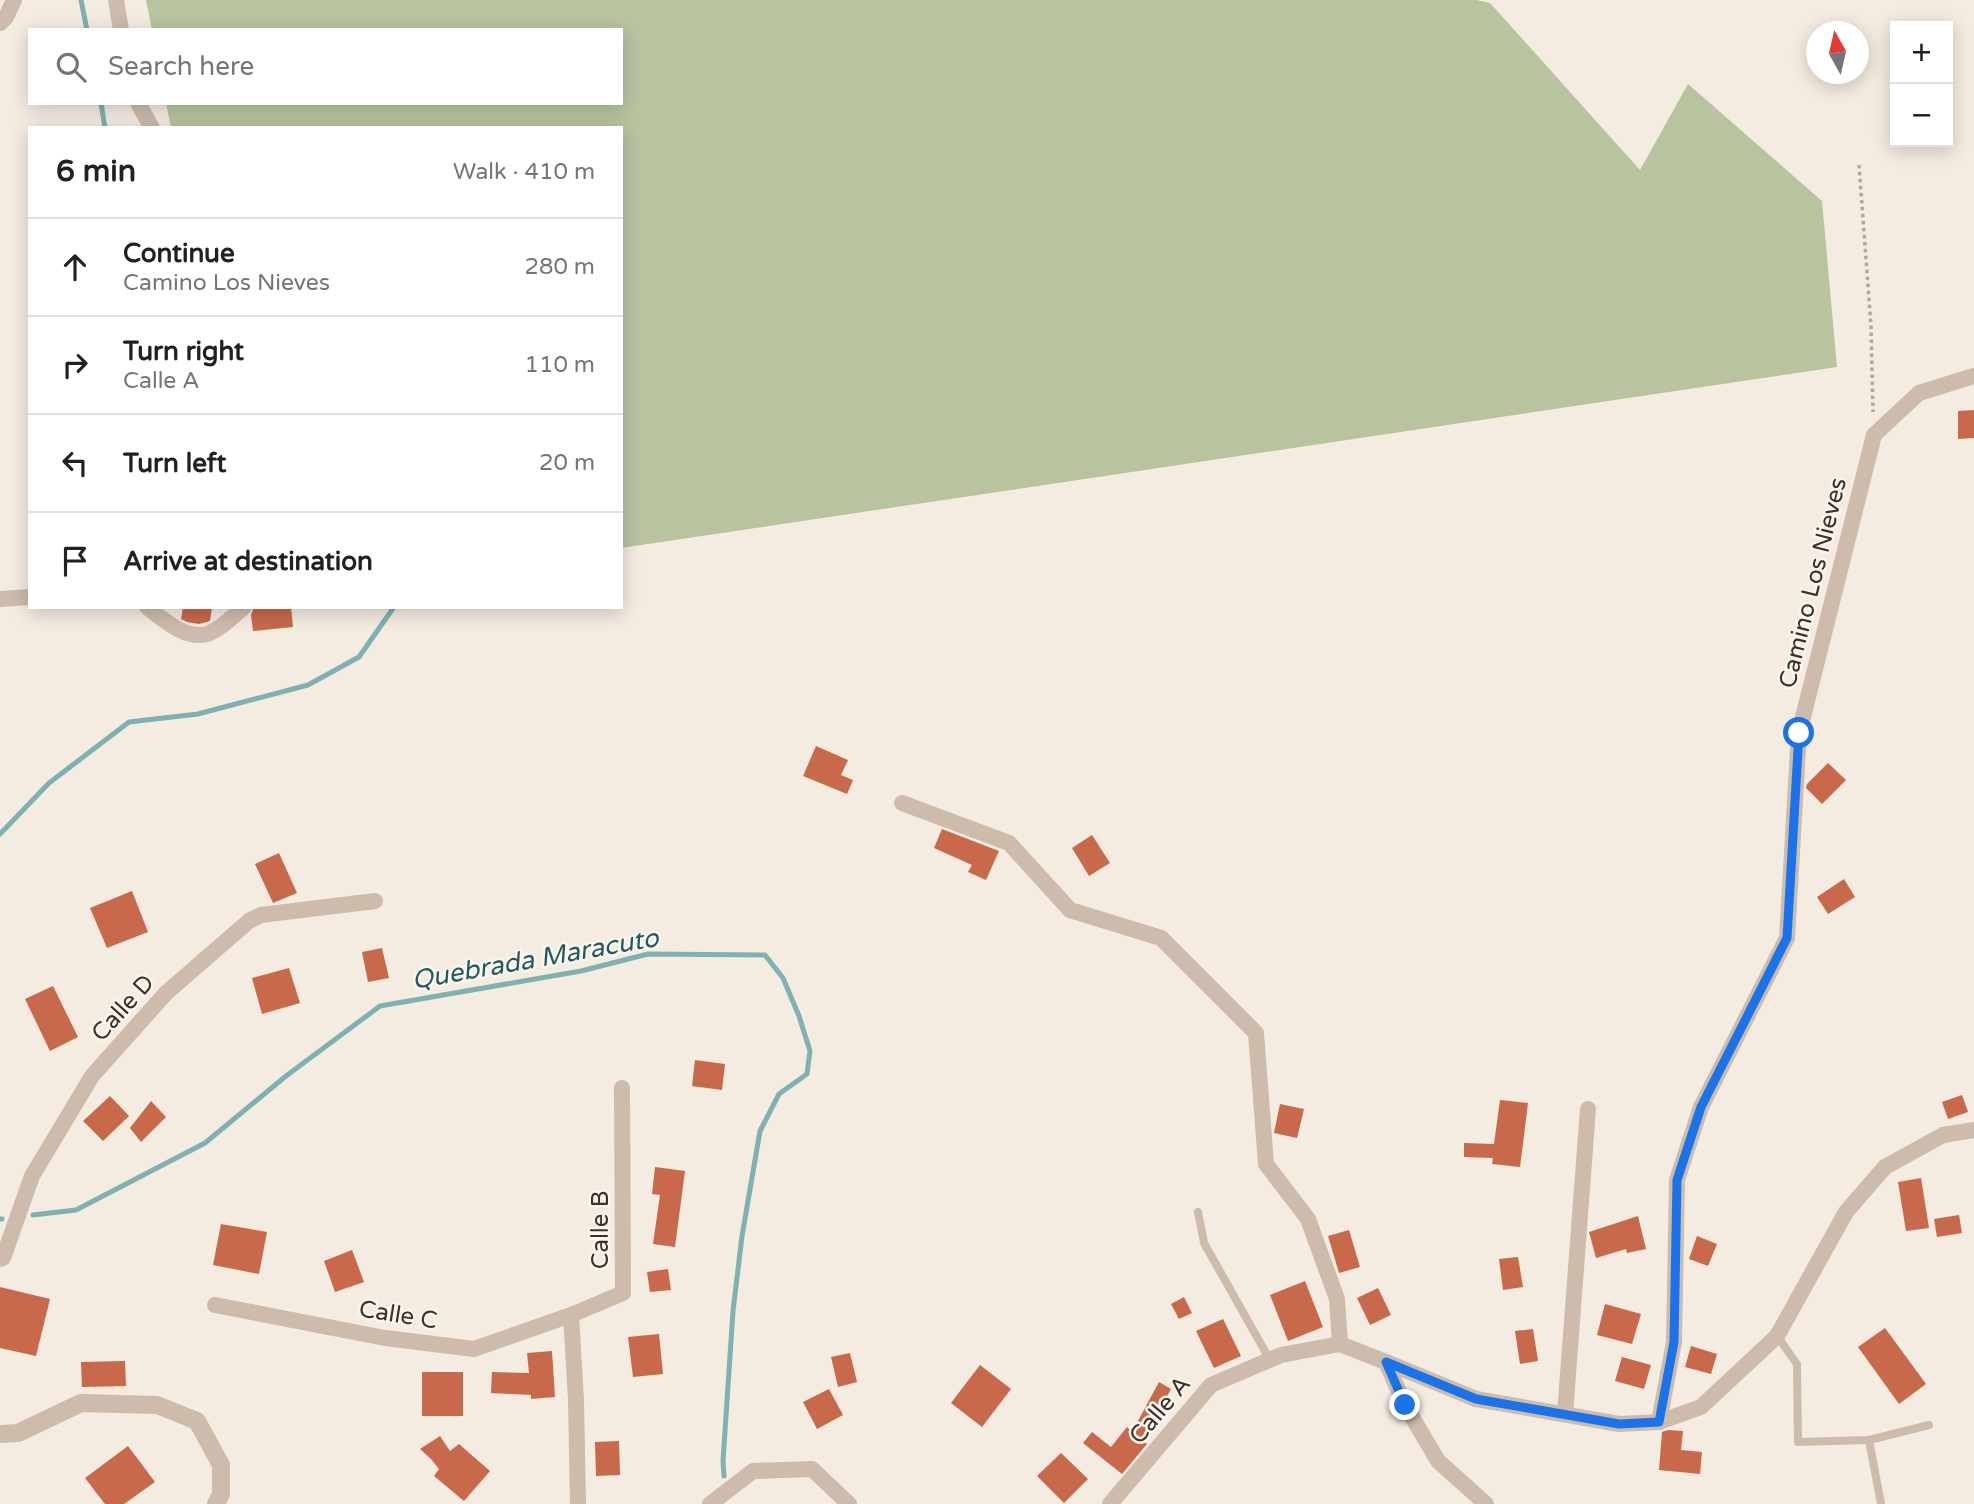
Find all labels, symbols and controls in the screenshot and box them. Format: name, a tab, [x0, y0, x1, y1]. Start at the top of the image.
north arrow	[1806, 21, 1869, 84]
map controls	[1890, 21, 1953, 147]
button: +	[1890, 21, 1953, 84]
search box	[28, 28, 623, 105]
icon: search	[52, 48, 90, 86]
text: Search here	[108, 51, 254, 82]
button: −	[1890, 84, 1953, 147]
text: 6 min	[56, 153, 136, 190]
text: Walk · 410 m	[453, 158, 595, 186]
text: Continue	[123, 238, 235, 269]
icon: ahead	[56, 248, 94, 286]
text: 280 m	[525, 253, 595, 281]
text: Camino Los Nieves	[123, 269, 330, 297]
text: Turn right	[123, 336, 244, 367]
icon: right	[56, 346, 94, 384]
text: 110 m	[525, 351, 595, 379]
text: Calle A	[123, 367, 200, 395]
icon: left	[56, 444, 94, 482]
text: Turn left	[123, 448, 226, 479]
text: 20 m	[539, 449, 595, 477]
street label: Camino Los Nieves	[1773, 475, 1853, 691]
icon: arrive	[56, 542, 94, 580]
text: Arrive at destination	[123, 546, 373, 577]
route start	[1783, 717, 1814, 748]
water label: Quebrada Maracuto	[409, 922, 662, 996]
street label: Calle D	[85, 969, 161, 1047]
street label: Calle B	[586, 1191, 615, 1269]
street label: Calle C	[357, 1295, 439, 1335]
street label: Calle A	[1123, 1370, 1197, 1450]
route end	[1389, 1389, 1420, 1420]

